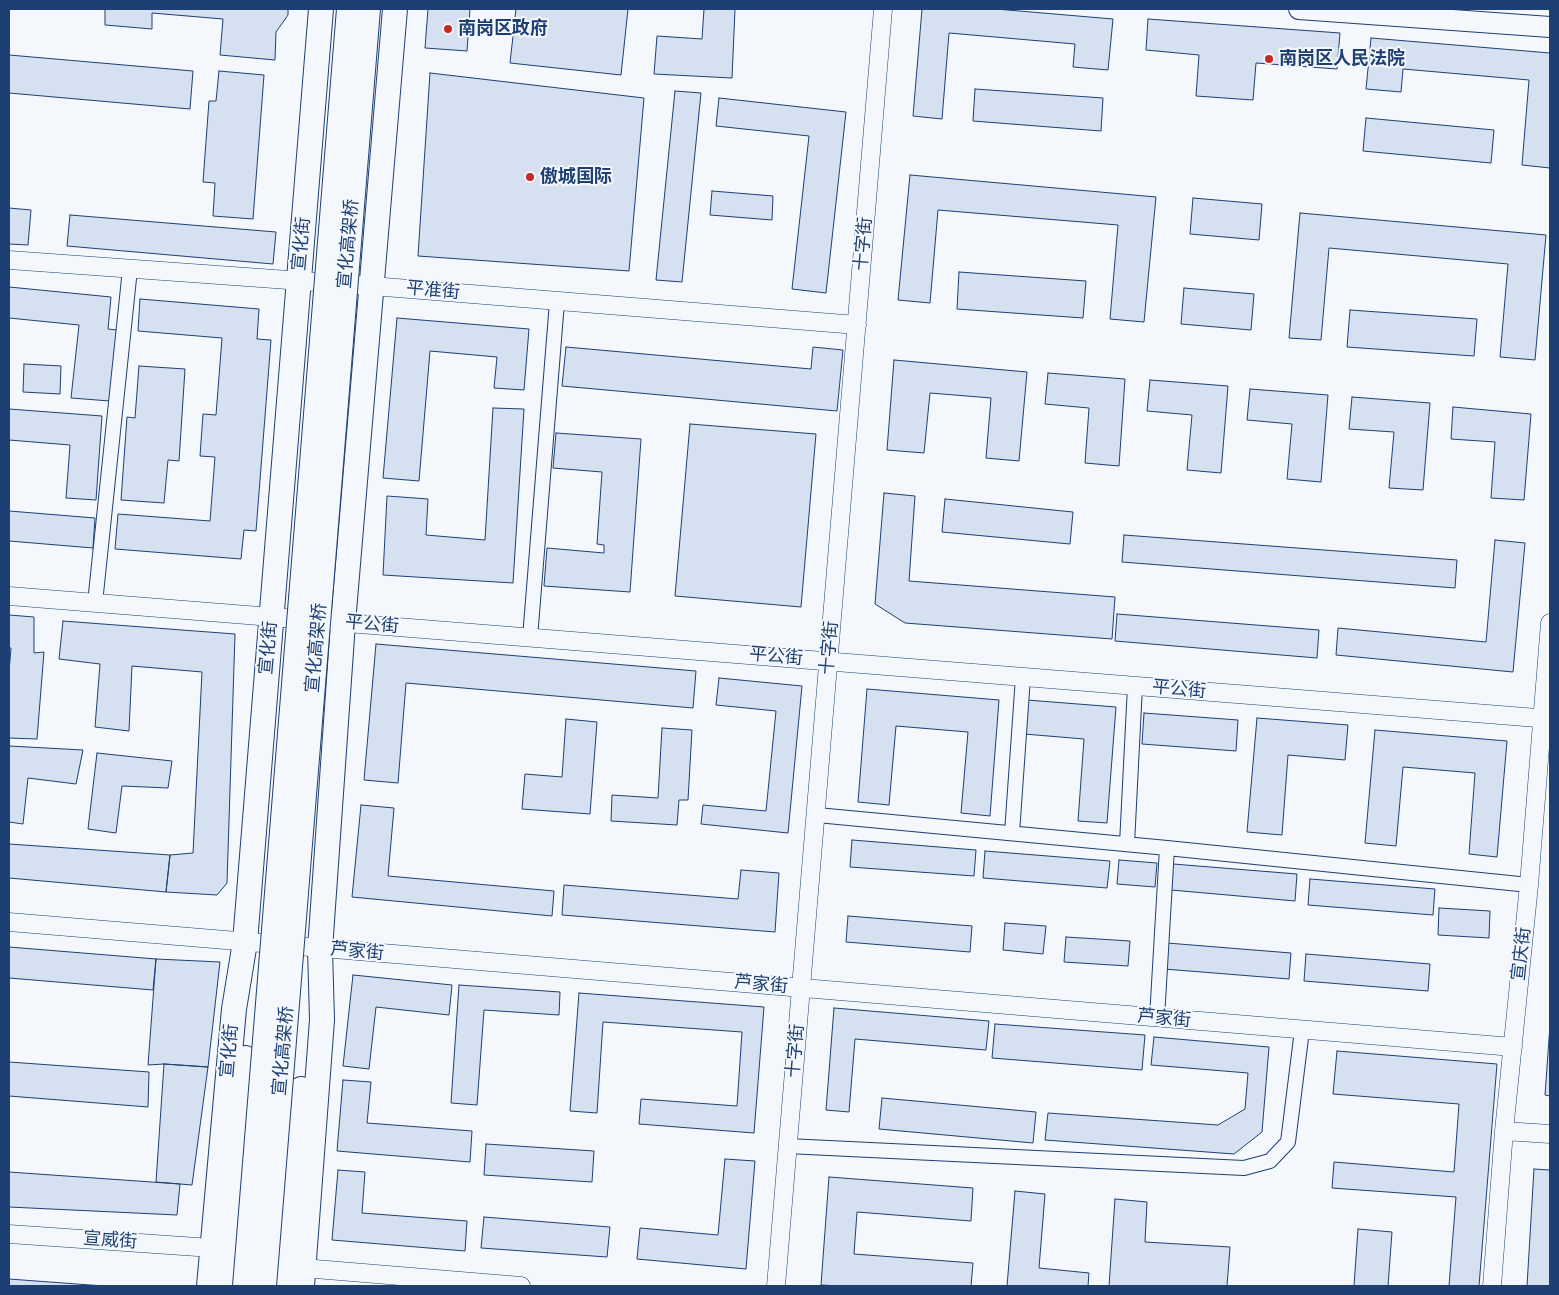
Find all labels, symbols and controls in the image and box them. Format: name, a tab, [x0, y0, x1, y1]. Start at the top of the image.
place label: 南岗区政府	[458, 18, 548, 40]
marker: 南岗区政府	[442, 23, 454, 35]
place label: 南岗区人民法院	[1279, 48, 1405, 70]
marker: 南岗区人民法院	[1263, 53, 1275, 65]
place label: 傲城国际	[540, 166, 612, 188]
marker: 傲城国际	[524, 171, 536, 183]
street label: 宣化高架桥	[334, 198, 364, 290]
street label: 宣化街	[289, 216, 315, 272]
street label: 十字街	[851, 216, 877, 272]
street label: 平准街	[405, 278, 461, 304]
street label: 宣化高架桥	[302, 602, 332, 694]
street label: 平公街	[344, 612, 400, 638]
street label: 宣化街	[256, 620, 282, 676]
street label: 十字街	[817, 620, 843, 676]
street label: 平公街	[748, 644, 804, 670]
street label: 平公街	[1151, 677, 1207, 703]
street label: 宣庆街	[1508, 926, 1536, 982]
street label: 芦家街	[329, 939, 385, 965]
street label: 芦家街	[733, 972, 789, 998]
street label: 宣化高架桥	[269, 1005, 299, 1097]
street label: 芦家街	[1136, 1006, 1192, 1032]
street label: 宣化街	[217, 1023, 243, 1079]
street label: 十字街	[783, 1023, 809, 1079]
street label: 宣威街	[82, 1228, 138, 1254]

